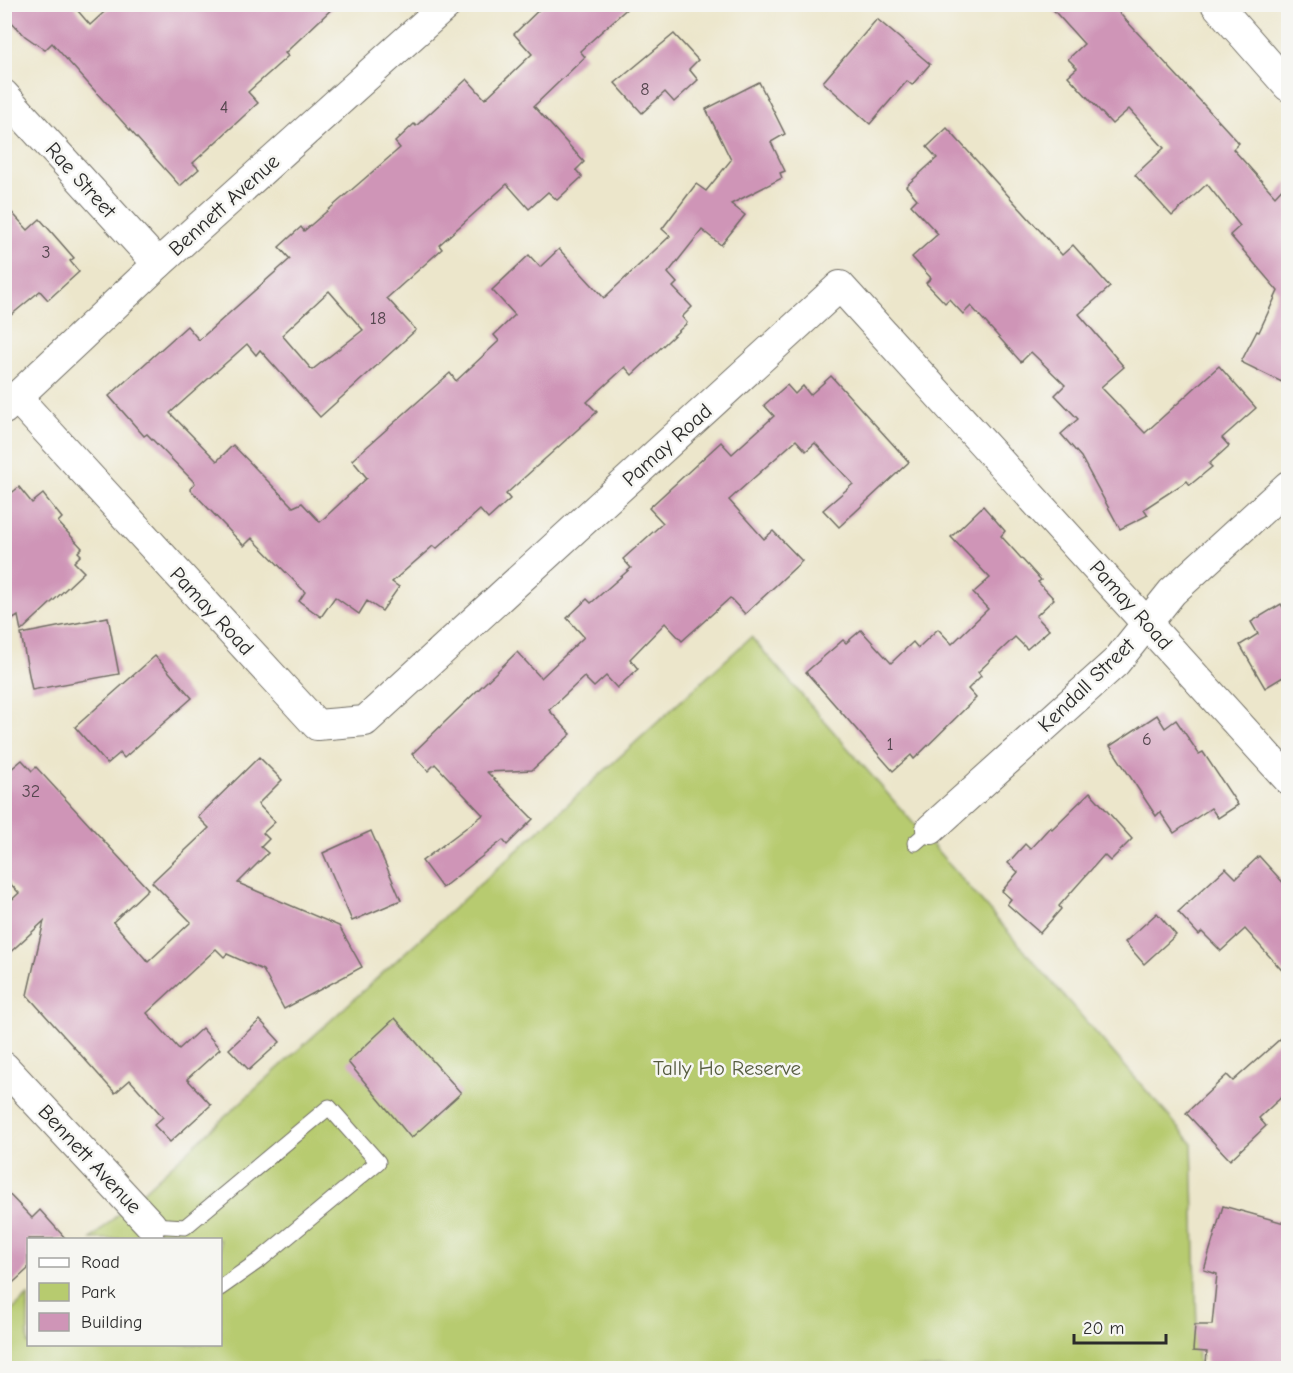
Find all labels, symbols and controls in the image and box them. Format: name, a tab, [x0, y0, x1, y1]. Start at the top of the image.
house number: 8	[640, 79, 650, 100]
house number: 4	[220, 97, 228, 118]
street label: Rae Street	[41, 137, 122, 223]
street label: Bennett Avenue	[164, 149, 284, 261]
house number: 3	[41, 242, 51, 263]
house number: 18	[370, 308, 386, 329]
street label: Pamay Road	[617, 399, 717, 491]
street label: Pamay Road	[1085, 555, 1177, 655]
street label: Pamay Road	[165, 562, 259, 660]
street label: Kendall Street	[1033, 632, 1140, 737]
house number: 6	[1142, 729, 1152, 750]
house number: 1	[886, 734, 894, 755]
house number: 32	[22, 781, 40, 802]
park label: Tally Ho Reserve	[653, 1056, 801, 1080]
street label: Bennett Avenue	[33, 1100, 147, 1218]
legend	[27, 1238, 222, 1346]
text: Road	[81, 1252, 120, 1273]
text: Park	[81, 1282, 116, 1303]
scale bar	[1074, 1307, 1166, 1345]
text: Building	[81, 1312, 143, 1333]
text: 20 m	[1083, 1318, 1124, 1339]

